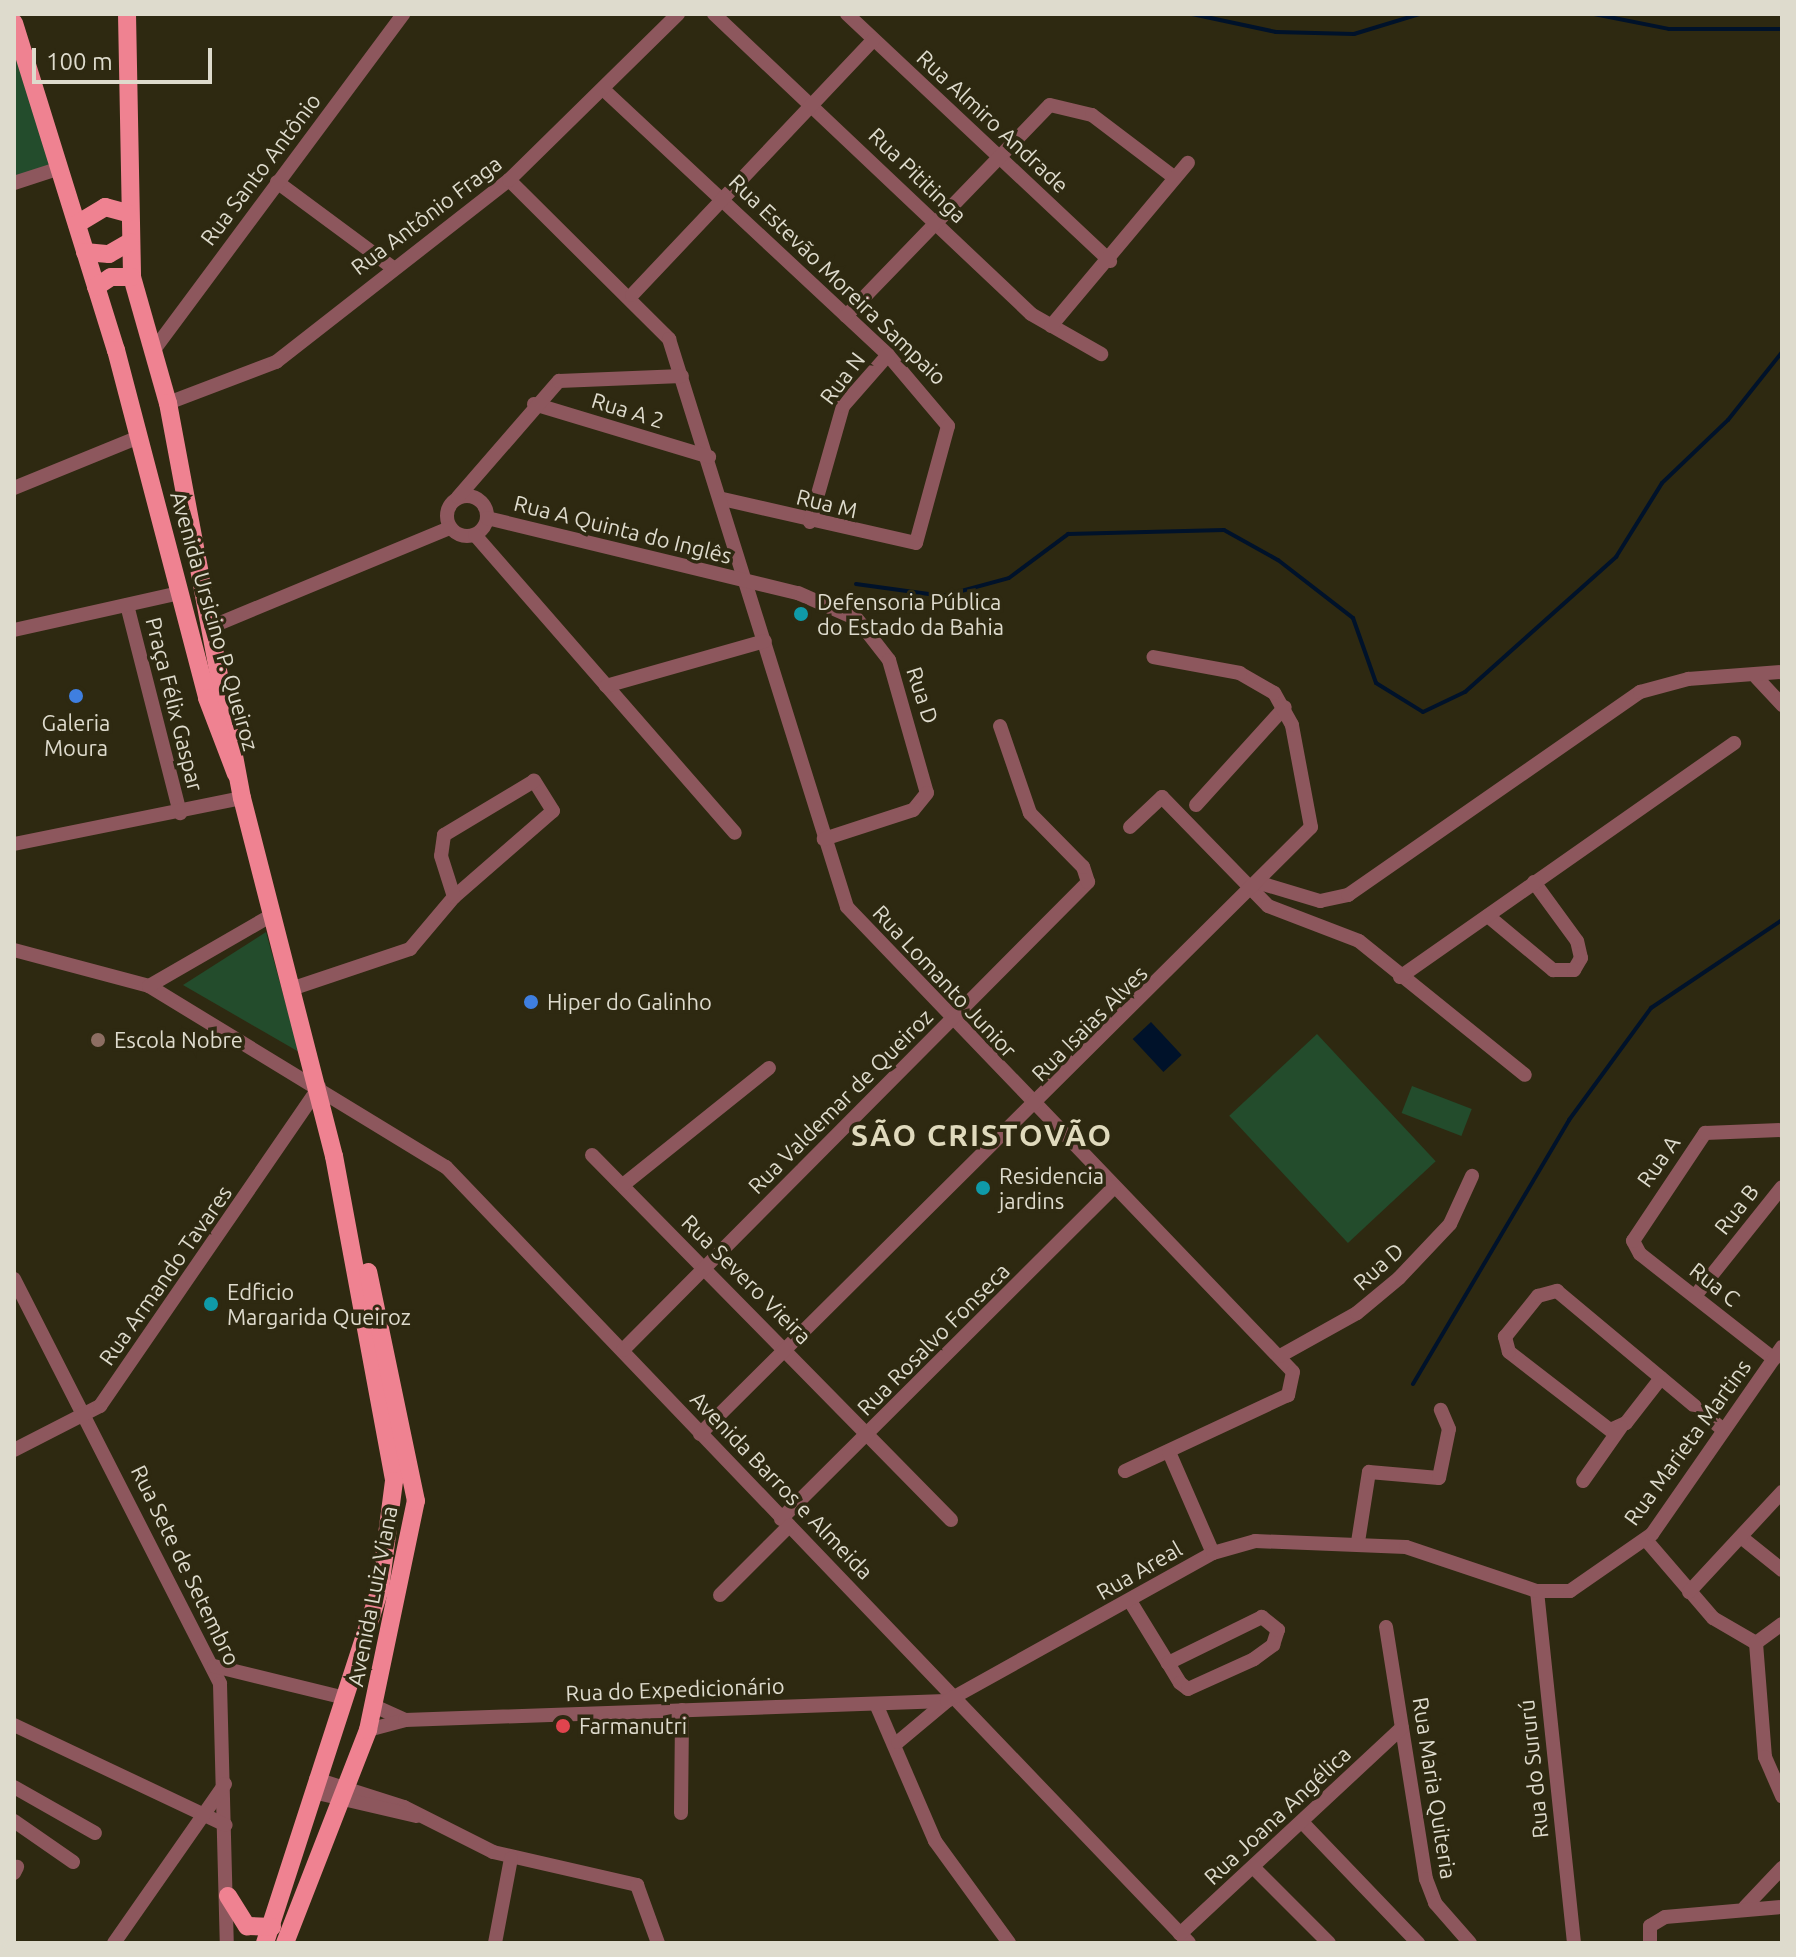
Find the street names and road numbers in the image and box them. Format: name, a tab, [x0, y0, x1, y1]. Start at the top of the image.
street label: Rua Almiro Andrade	[912, 44, 1074, 198]
street label: Rua Santo Antônio	[194, 88, 326, 250]
street label: Rua Pititinga	[864, 122, 972, 228]
street label: Rua Antônio Fraga	[346, 150, 506, 280]
street label: Rua Estevão Moreira Sampaio	[724, 168, 952, 390]
street label: Rua N	[814, 347, 870, 409]
street label: Rua A 2	[589, 387, 667, 433]
street label: Rua M	[794, 483, 860, 523]
street label: Avenida Ursicino P. Queiroz	[165, 488, 265, 754]
street label: Rua A Quinta do Inglês	[511, 489, 735, 569]
street label: Praça Félix Gaspar	[141, 614, 209, 794]
street label: Rua D	[901, 663, 945, 727]
street label: Rua Lomanto Junior	[868, 899, 1022, 1063]
street label: Rua Isaias Alves	[1026, 960, 1152, 1086]
street label: Rua Valdemar de Queiroz	[742, 1003, 938, 1199]
street label: Rua A	[1631, 1130, 1685, 1192]
street label: Rua B	[1708, 1179, 1764, 1239]
street label: Rua Armando Tavares	[93, 1180, 237, 1370]
street label: Rua Severo Vieira	[677, 1209, 817, 1349]
street label: Rua D	[1348, 1237, 1408, 1295]
street label: Rua C	[1685, 1256, 1745, 1312]
street label: Rua Rosalvo Fonseca	[851, 1257, 1015, 1421]
street label: Rua Marieta Martins	[1618, 1354, 1756, 1530]
street label: Avenida Barros e Almeida	[685, 1385, 879, 1585]
street label: Rua Sete de Setembro	[126, 1461, 246, 1669]
street label: Avenida Luiz Viana	[342, 1503, 402, 1689]
street label: Rua Areal	[1092, 1535, 1186, 1605]
street label: Rua do Expedicionário	[565, 1672, 785, 1706]
street label: Rua Maria Quiteria	[1408, 1695, 1462, 1881]
street label: Rua do Sururú	[1513, 1698, 1553, 1840]
street label: Rua Joana Angélica	[1198, 1740, 1356, 1890]

